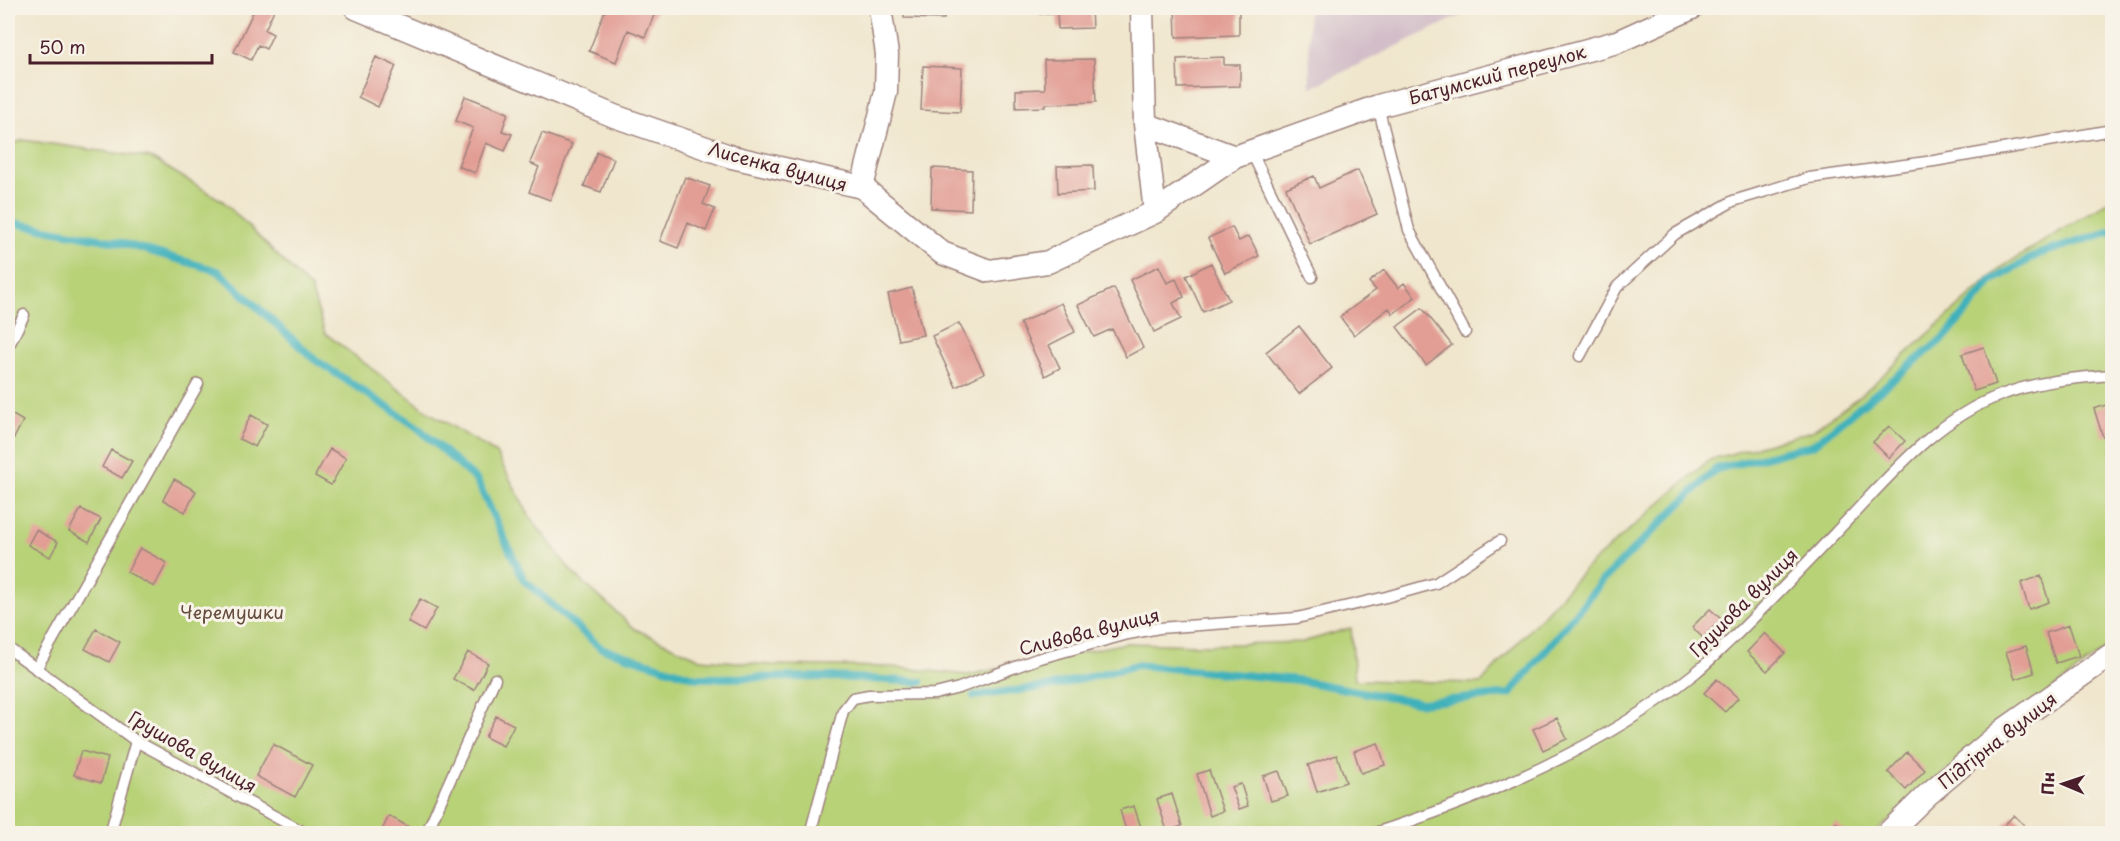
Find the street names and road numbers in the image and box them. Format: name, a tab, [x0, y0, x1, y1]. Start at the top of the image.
street label: Батумский переулок	[1405, 37, 1589, 111]
street label: Лисенка вулиця	[706, 135, 850, 197]
street label: Грушова вулиця	[1683, 542, 1803, 662]
street label: Сливова вулиця	[1016, 600, 1162, 662]
street label: Підгірна вулиця	[1932, 685, 2062, 795]
street label: Грушова вулиця	[124, 703, 262, 799]

